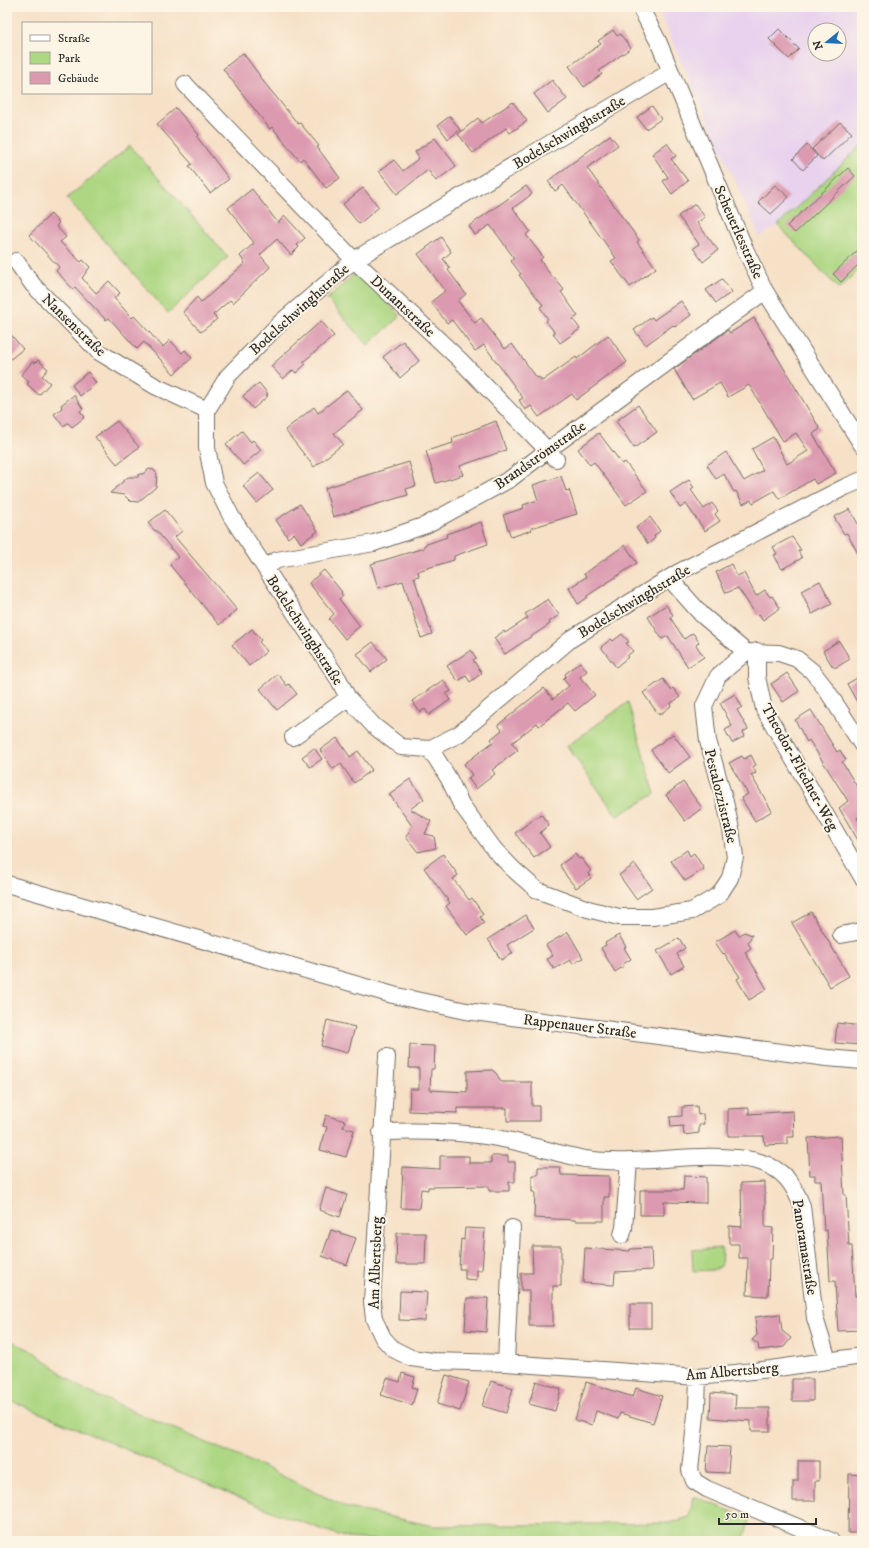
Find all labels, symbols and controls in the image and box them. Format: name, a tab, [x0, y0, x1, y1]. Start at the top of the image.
legend	[22, 22, 152, 94]
north arrow	[807, 22, 847, 62]
text: Straße	[58, 31, 90, 46]
text: N	[810, 38, 826, 51]
text: Park	[58, 51, 80, 66]
text: Gebäude	[58, 71, 99, 86]
street label: Bodelschwinghstraße	[510, 91, 629, 173]
street label: Scheuerlesstraße	[710, 183, 768, 282]
street label: Bodelschwinghstraße	[246, 260, 353, 359]
street label: Dunantstraße	[366, 271, 439, 341]
street label: Nansenstraße	[37, 290, 110, 361]
street label: Brandströmstraße	[491, 417, 590, 494]
street label: Bodelschwinghstraße	[575, 560, 694, 642]
street label: Bodelschwinghstraße	[262, 572, 347, 689]
street label: Theodor-Fliedner-Weg	[757, 700, 843, 835]
street label: Pestalozzistraße	[700, 747, 741, 845]
street label: Rappenauer Straße	[522, 1010, 638, 1043]
street label: Panoramastraße	[788, 1198, 821, 1296]
street label: Am Albertsberg	[364, 1216, 387, 1310]
street label: Am Albertsberg	[685, 1358, 780, 1385]
scale bar	[719, 1500, 816, 1526]
text: 50 m	[725, 1507, 749, 1522]

